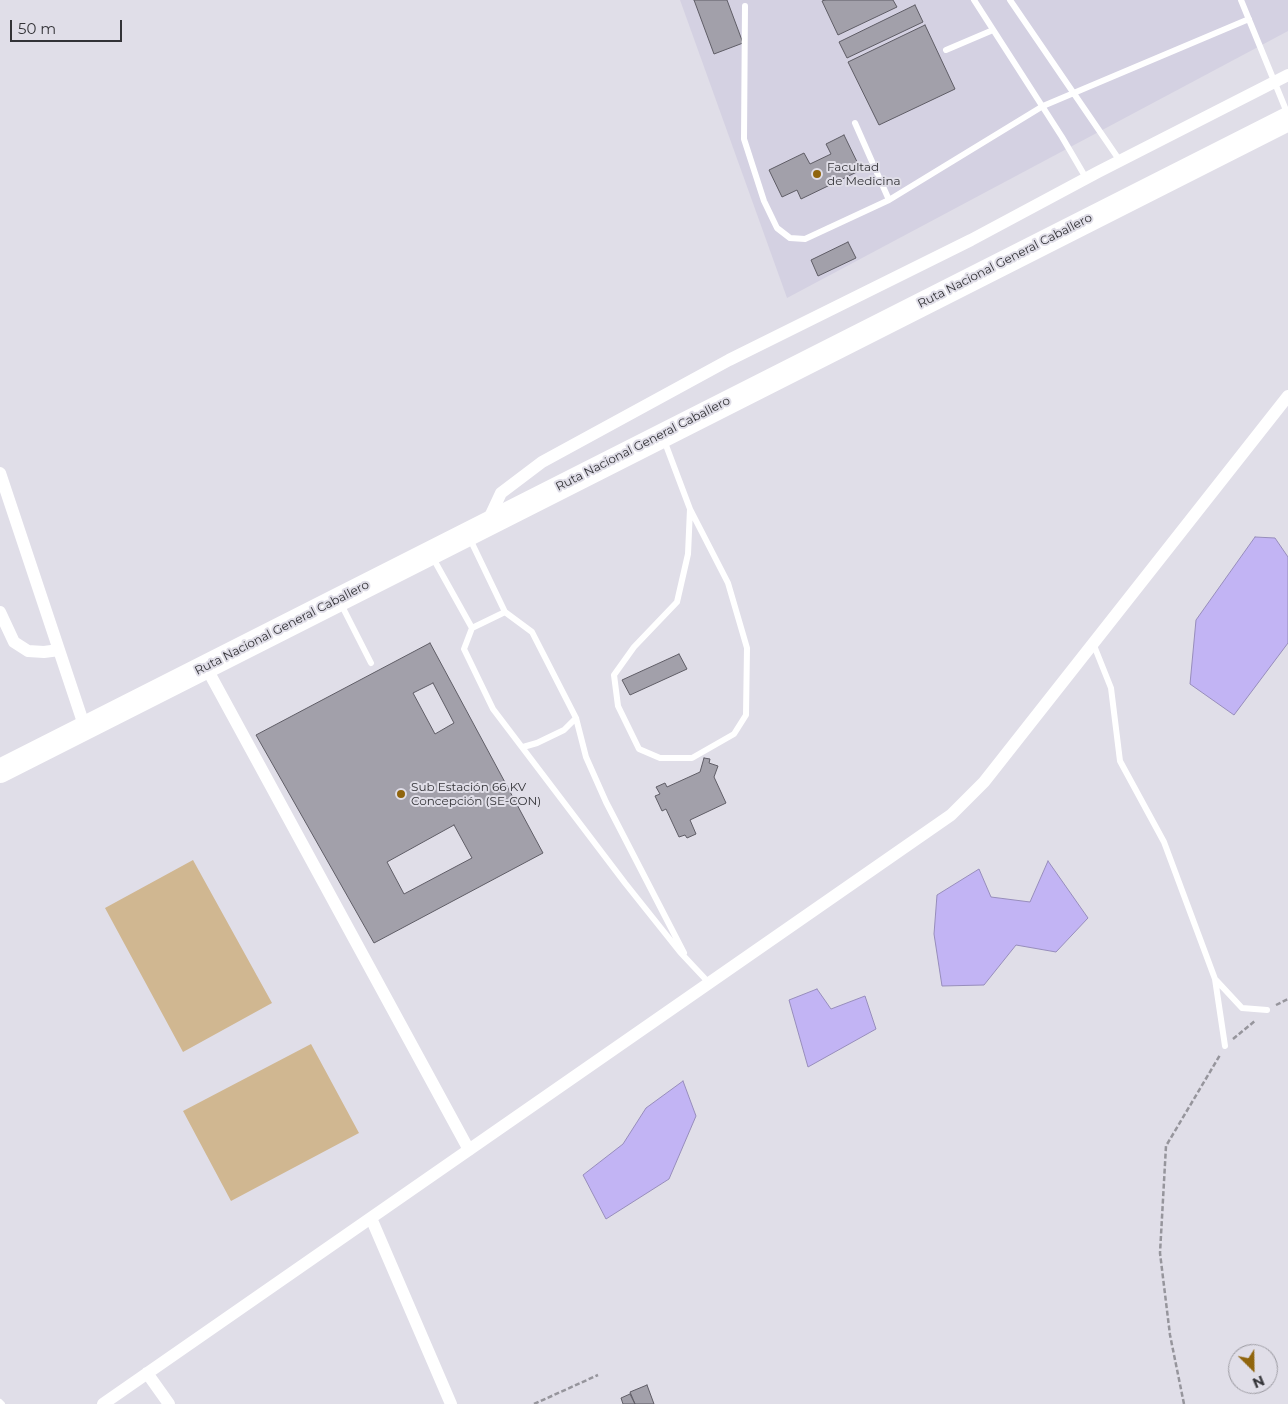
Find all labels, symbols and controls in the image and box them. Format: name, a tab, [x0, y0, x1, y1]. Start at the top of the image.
scale bar	[12, 10, 125, 42]
text: 50 m	[18, 19, 56, 38]
place label: Facultad de Medicina	[827, 160, 901, 188]
marker: Facultad de Medicina	[811, 168, 823, 180]
street label: Ruta Nacional General Caballero	[915, 211, 1095, 311]
street label: Ruta Nacional General Caballero	[553, 394, 733, 494]
street label: Ruta Nacional General Caballero	[192, 578, 372, 678]
place label: Sub Estación 66 KV Concepción (SE-CON)	[411, 780, 541, 808]
marker: Sub Estación 66 KV Concepción (SE-CON)	[395, 788, 407, 800]
north arrow	[1228, 1344, 1278, 1394]
text: N	[1250, 1371, 1267, 1392]

